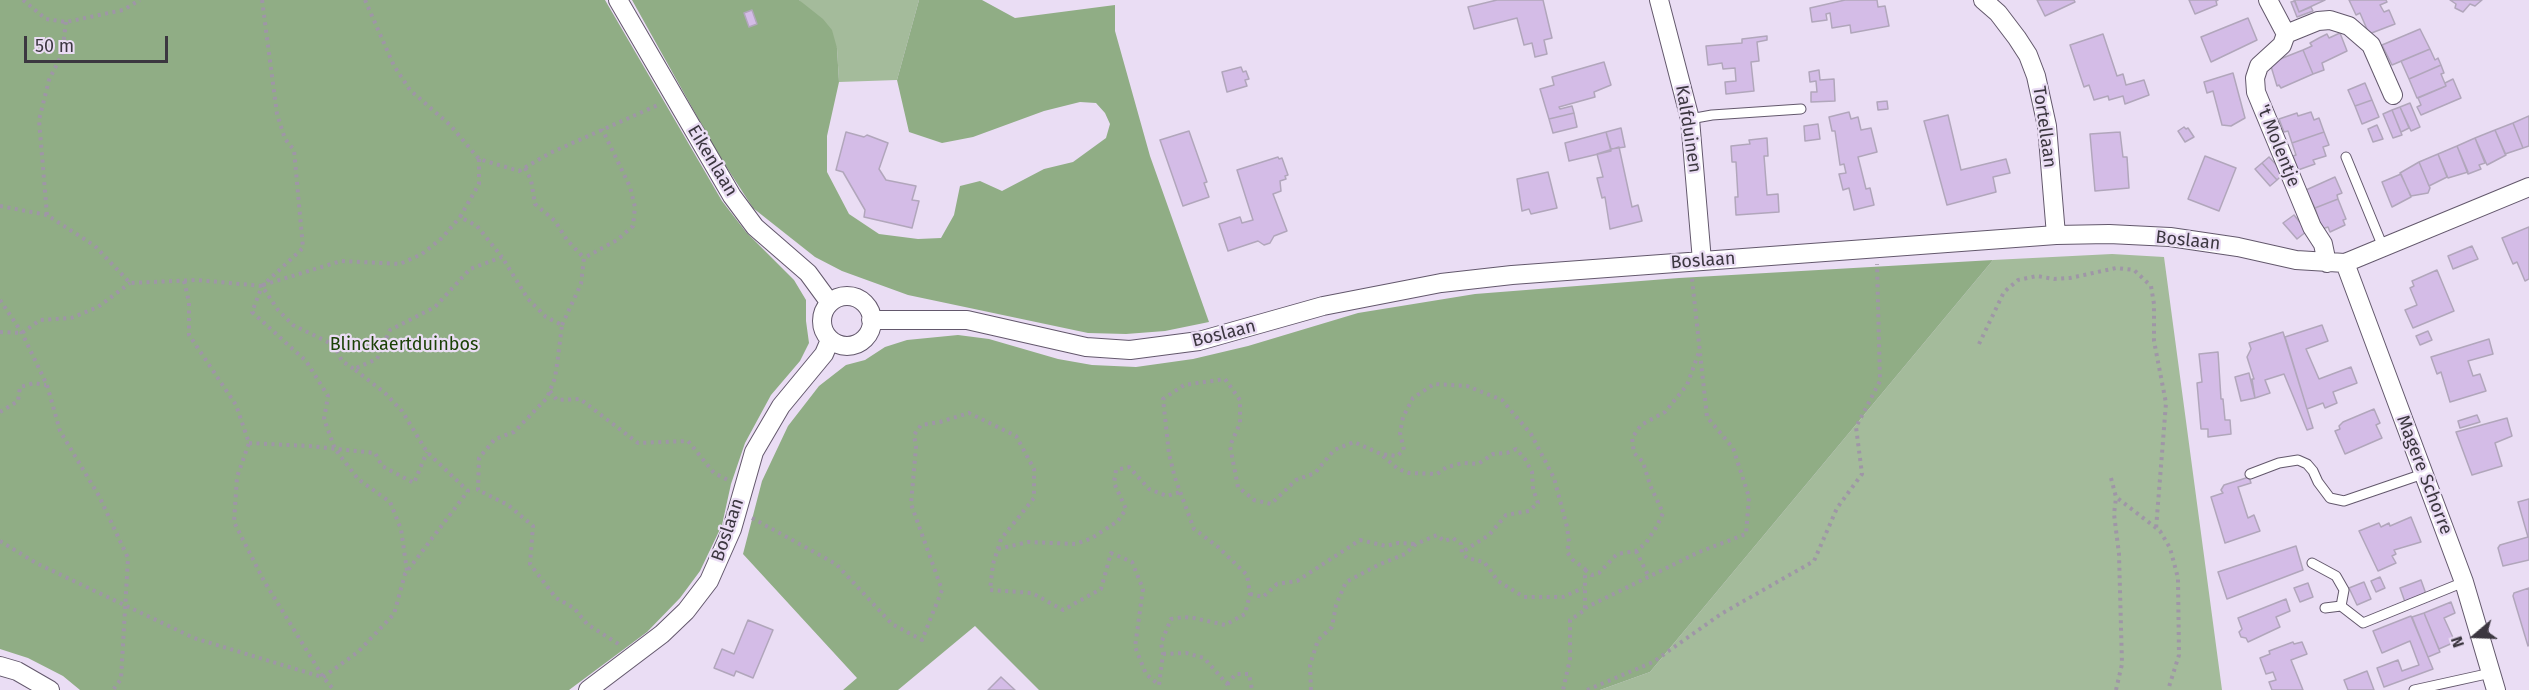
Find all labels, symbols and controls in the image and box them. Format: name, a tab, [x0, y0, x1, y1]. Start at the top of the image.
scale bar	[27, 24, 171, 62]
text: 50 m	[35, 35, 74, 57]
street label: Kalfduinen	[1670, 84, 1706, 174]
street label: Tortellaan	[2028, 85, 2060, 169]
street label: 't Molentje	[2252, 102, 2304, 190]
street label: Eikenlaan	[682, 121, 742, 201]
street label: Boslaan	[2155, 227, 2221, 255]
street label: Boslaan	[1670, 248, 1736, 274]
street label: Boslaan	[1190, 316, 1258, 352]
park label: Blinckaertduinbos	[330, 334, 478, 356]
street label: Magere Schorre	[2391, 412, 2457, 538]
street label: Boslaan	[707, 496, 749, 564]
north arrow	[2445, 606, 2505, 666]
text: N	[2447, 634, 2468, 650]

